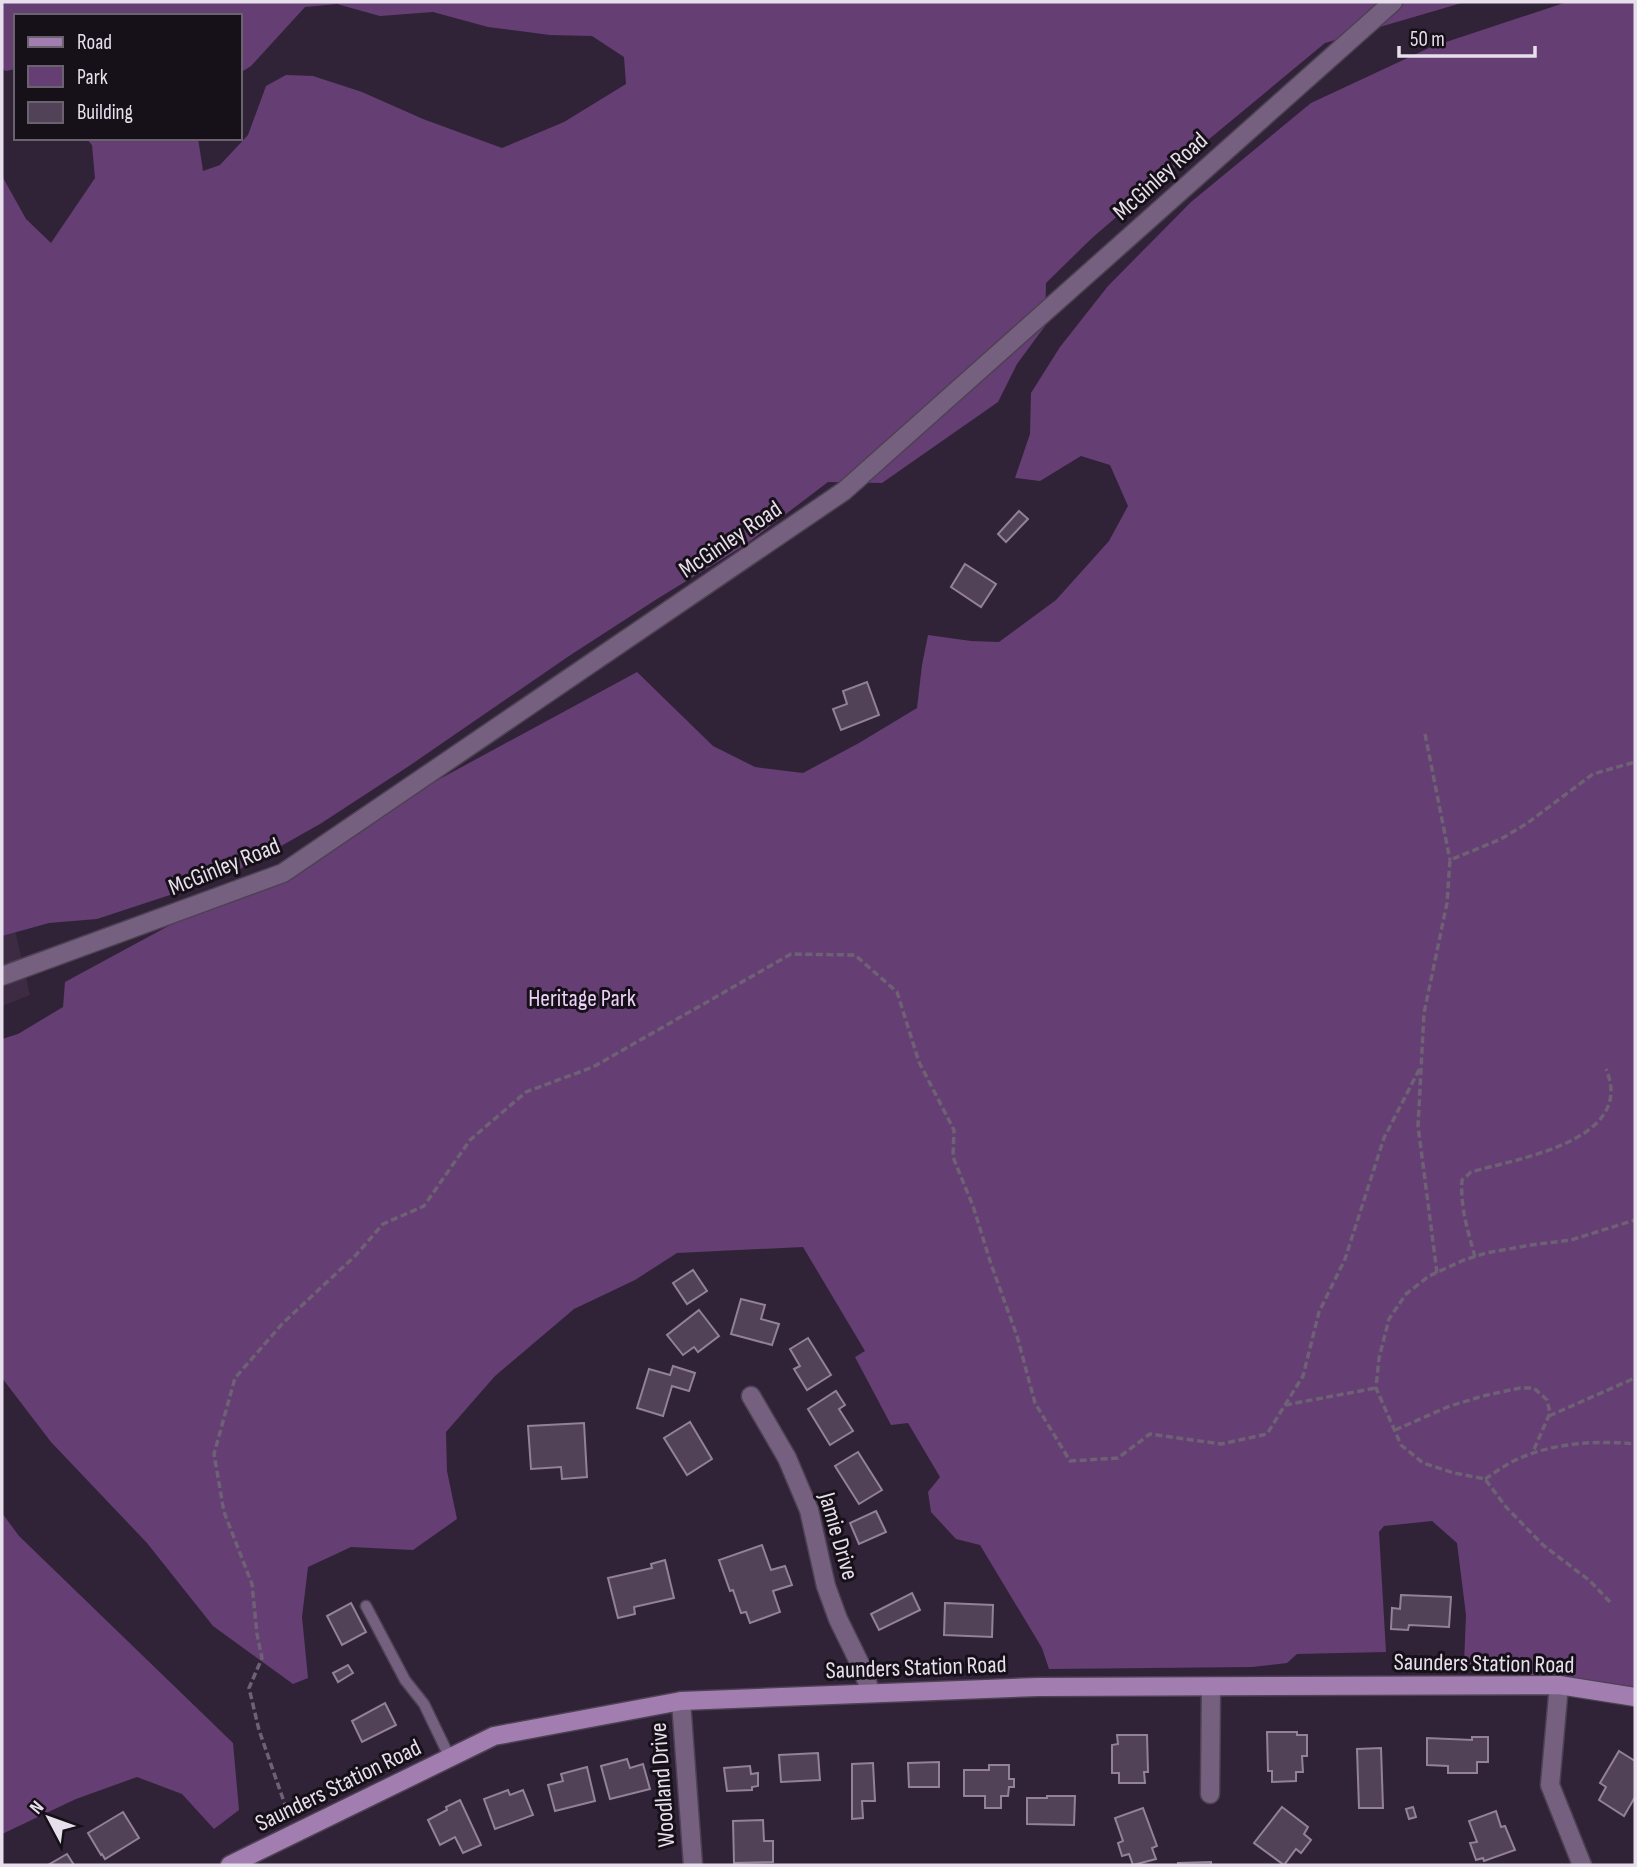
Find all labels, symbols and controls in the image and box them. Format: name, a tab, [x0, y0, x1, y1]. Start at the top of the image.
legend	[14, 14, 242, 140]
scale bar	[1399, 14, 1536, 58]
text: 50 m	[1410, 27, 1445, 52]
text: Road	[77, 30, 112, 55]
text: Park	[77, 65, 108, 90]
text: Building	[77, 100, 133, 125]
street label: McGinley Road	[1107, 126, 1214, 227]
street label: McGinley Road	[673, 495, 787, 584]
street label: McGinley Road	[164, 831, 284, 902]
park label: Heritage Park	[528, 984, 636, 1013]
street label: Jamie Drive	[812, 1488, 865, 1583]
street label: Saunders Station Road	[1393, 1647, 1575, 1680]
street label: Saunders Station Road	[825, 1650, 1007, 1685]
street label: Woodland Drive	[644, 1722, 681, 1848]
street label: Saunders Station Road	[251, 1733, 426, 1838]
north arrow	[14, 1783, 84, 1853]
text: N	[25, 1796, 49, 1819]

